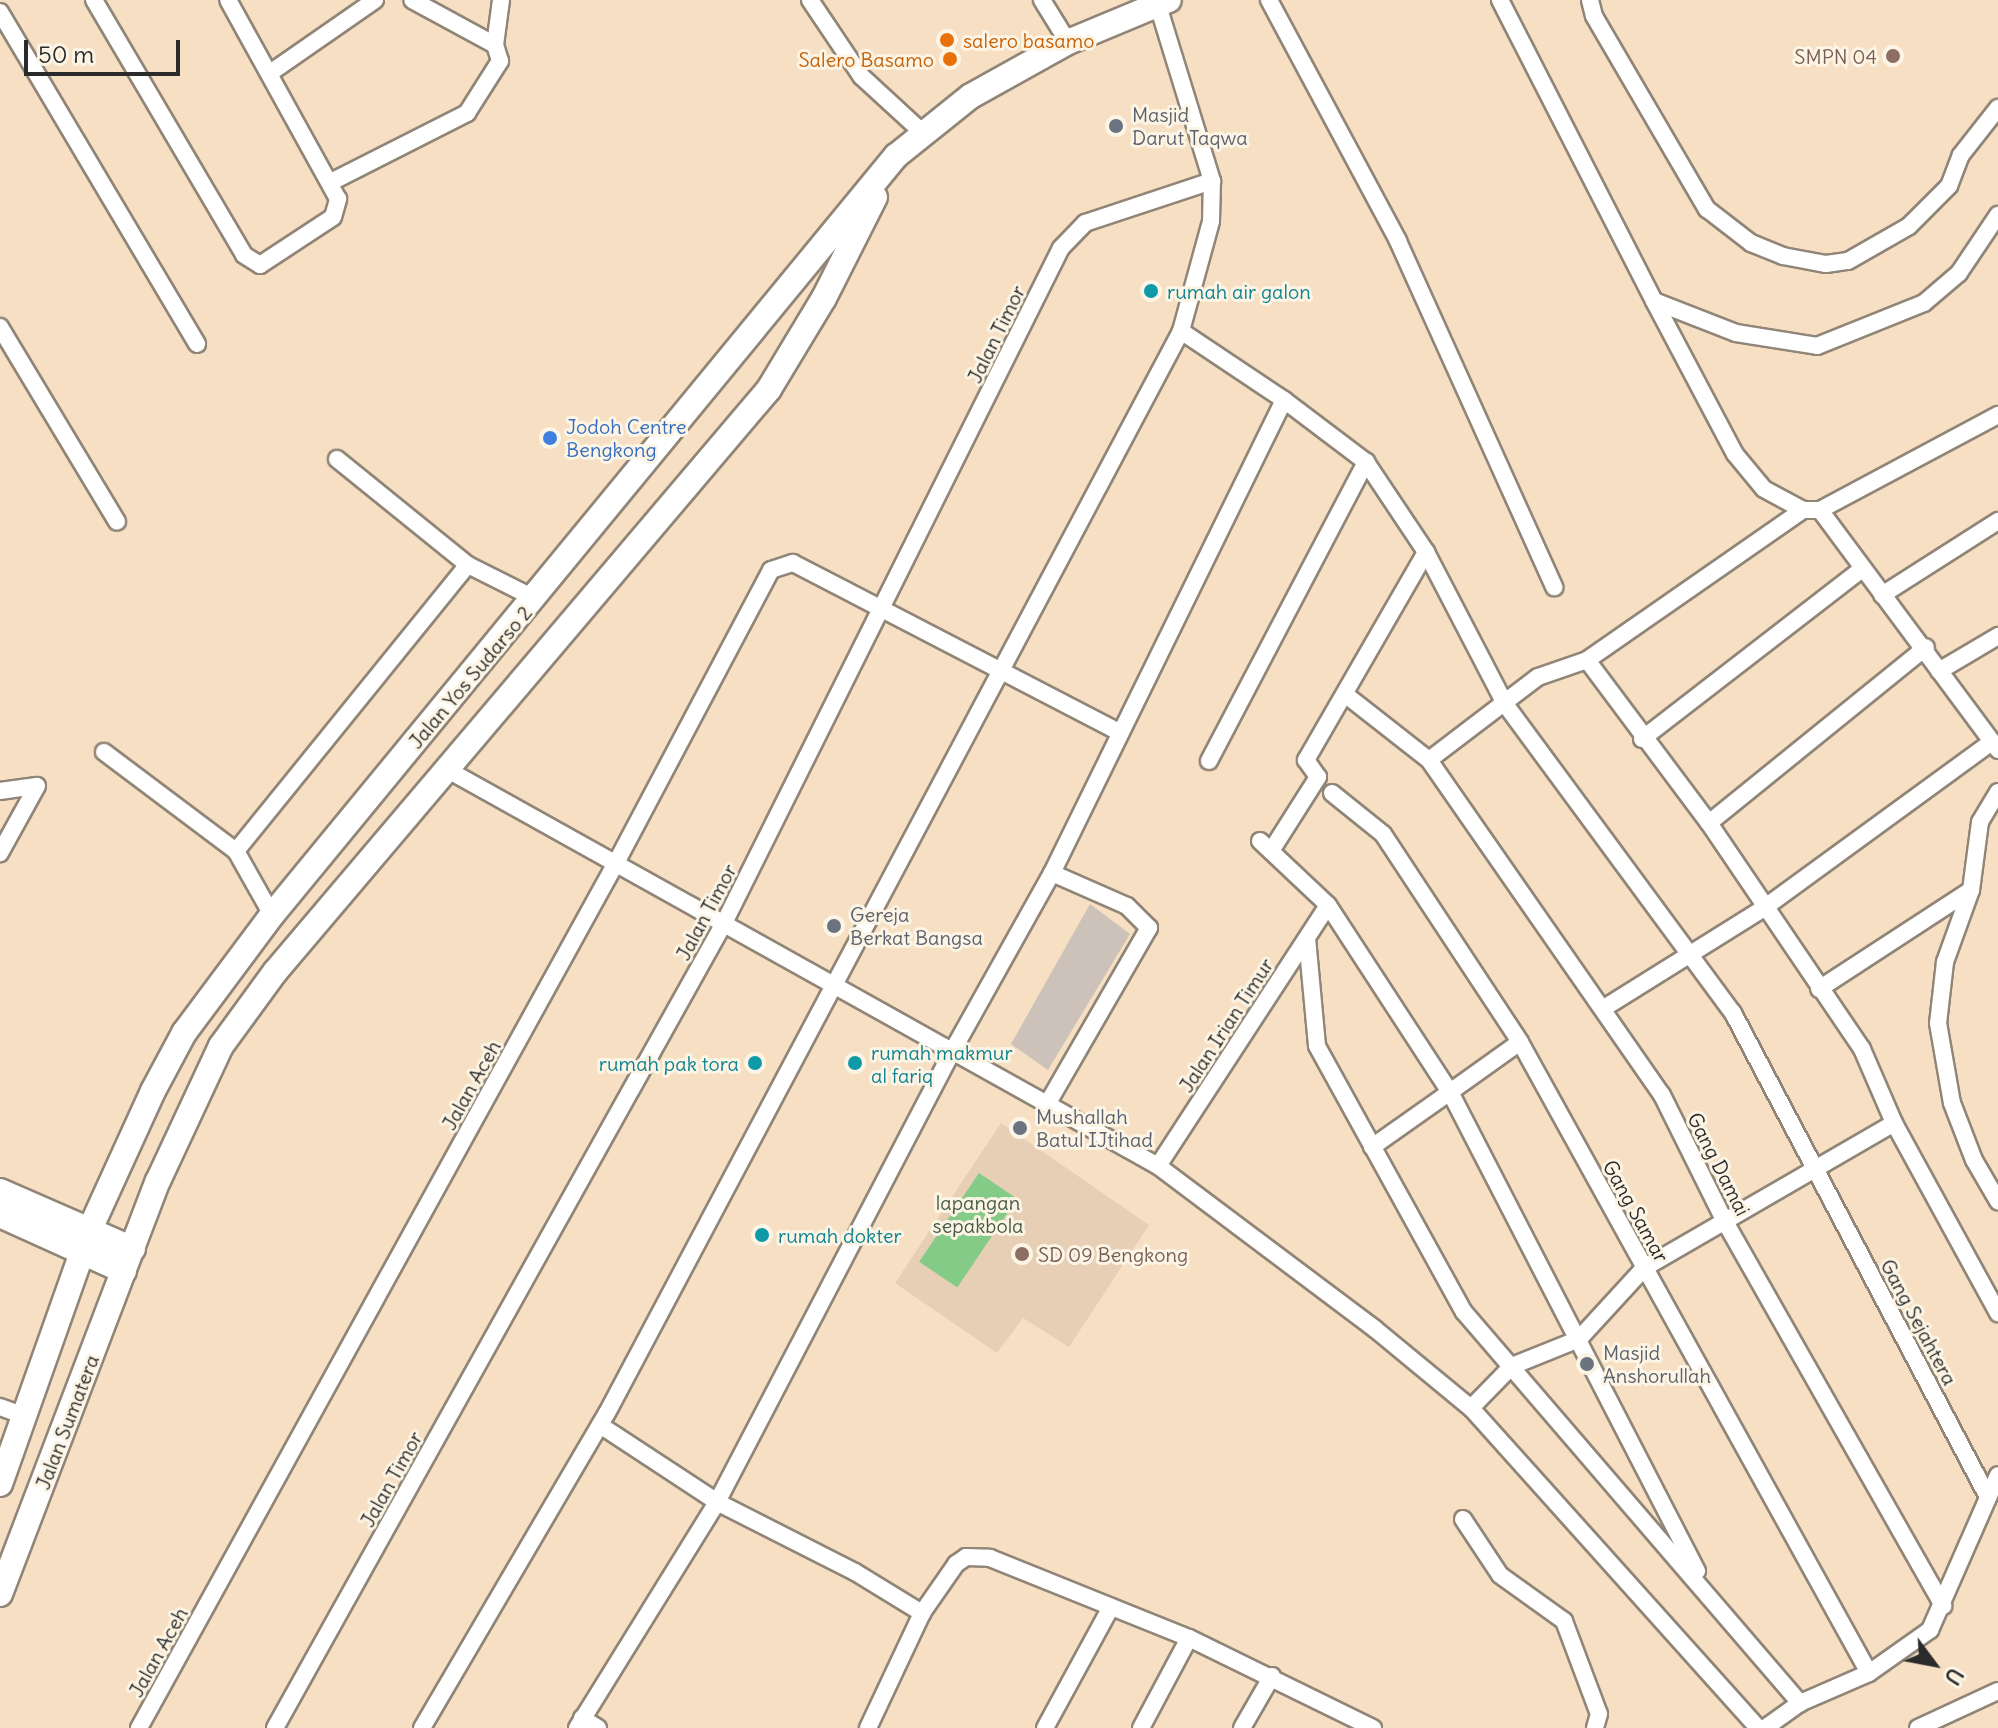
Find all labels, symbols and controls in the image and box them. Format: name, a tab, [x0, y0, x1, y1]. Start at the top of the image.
scale bar	[28, 24, 184, 74]
place label: salero basamo	[963, 28, 1095, 52]
marker: salero basamo	[938, 31, 956, 49]
text: 50 m	[38, 39, 94, 69]
place label: SMPN 04	[1794, 44, 1877, 68]
place label: Salero Basamo	[798, 47, 934, 71]
marker: SMPN 04	[1884, 47, 1902, 65]
marker: Salero Basamo	[941, 50, 959, 68]
place label: Masjid Darut Taqwa	[1132, 102, 1248, 149]
marker: Masjid Darut Taqwa	[1107, 117, 1125, 135]
place label: rumah air galon	[1167, 279, 1311, 303]
street label: Jalan Timor	[962, 281, 1030, 387]
marker: rumah air galon	[1142, 282, 1160, 300]
place label: Jodoh Centre Bengkong	[566, 414, 687, 461]
marker: Jodoh Centre Bengkong	[541, 429, 559, 447]
street label: Jalan Yos Sudarso 2	[403, 601, 537, 753]
street label: Jalan Timor	[671, 860, 741, 964]
place label: Gereja Berkat Bangsa	[850, 902, 983, 949]
marker: Gereja Berkat Bangsa	[825, 917, 843, 935]
street label: Jalan Irian Timur	[1174, 953, 1278, 1097]
street label: Jalan Aceh	[437, 1036, 505, 1134]
place label: rumah makmur al fariq	[871, 1040, 1013, 1087]
place label: rumah pak tora	[599, 1051, 739, 1075]
marker: rumah pak tora	[746, 1054, 764, 1072]
marker: rumah makmur al fariq	[846, 1054, 864, 1072]
place label: Mushallah Batul IJtihad	[1036, 1104, 1153, 1151]
street label: Gang Damai	[1683, 1108, 1755, 1220]
marker: Mushallah Batul IJtihad	[1011, 1119, 1029, 1137]
street label: Gang Samar	[1598, 1156, 1674, 1266]
park label: lapangan sepakbola	[932, 1190, 1024, 1237]
place label: rumah dokter	[778, 1223, 902, 1247]
marker: rumah dokter	[753, 1226, 771, 1244]
place label: SD 09 Bengkong	[1038, 1242, 1188, 1266]
marker: SD 09 Bengkong	[1013, 1245, 1031, 1263]
street label: Gang Sejahtera	[1876, 1255, 1962, 1389]
place label: Masjid Anshorullah	[1603, 1340, 1711, 1387]
street label: Jalan Sumatera	[30, 1351, 104, 1493]
marker: Masjid Anshorullah	[1578, 1355, 1596, 1373]
street label: Jalan Timor	[355, 1427, 427, 1531]
street label: Jalan Aceh	[124, 1603, 192, 1701]
north arrow	[1894, 1624, 1974, 1704]
text: U	[1938, 1663, 1970, 1691]

